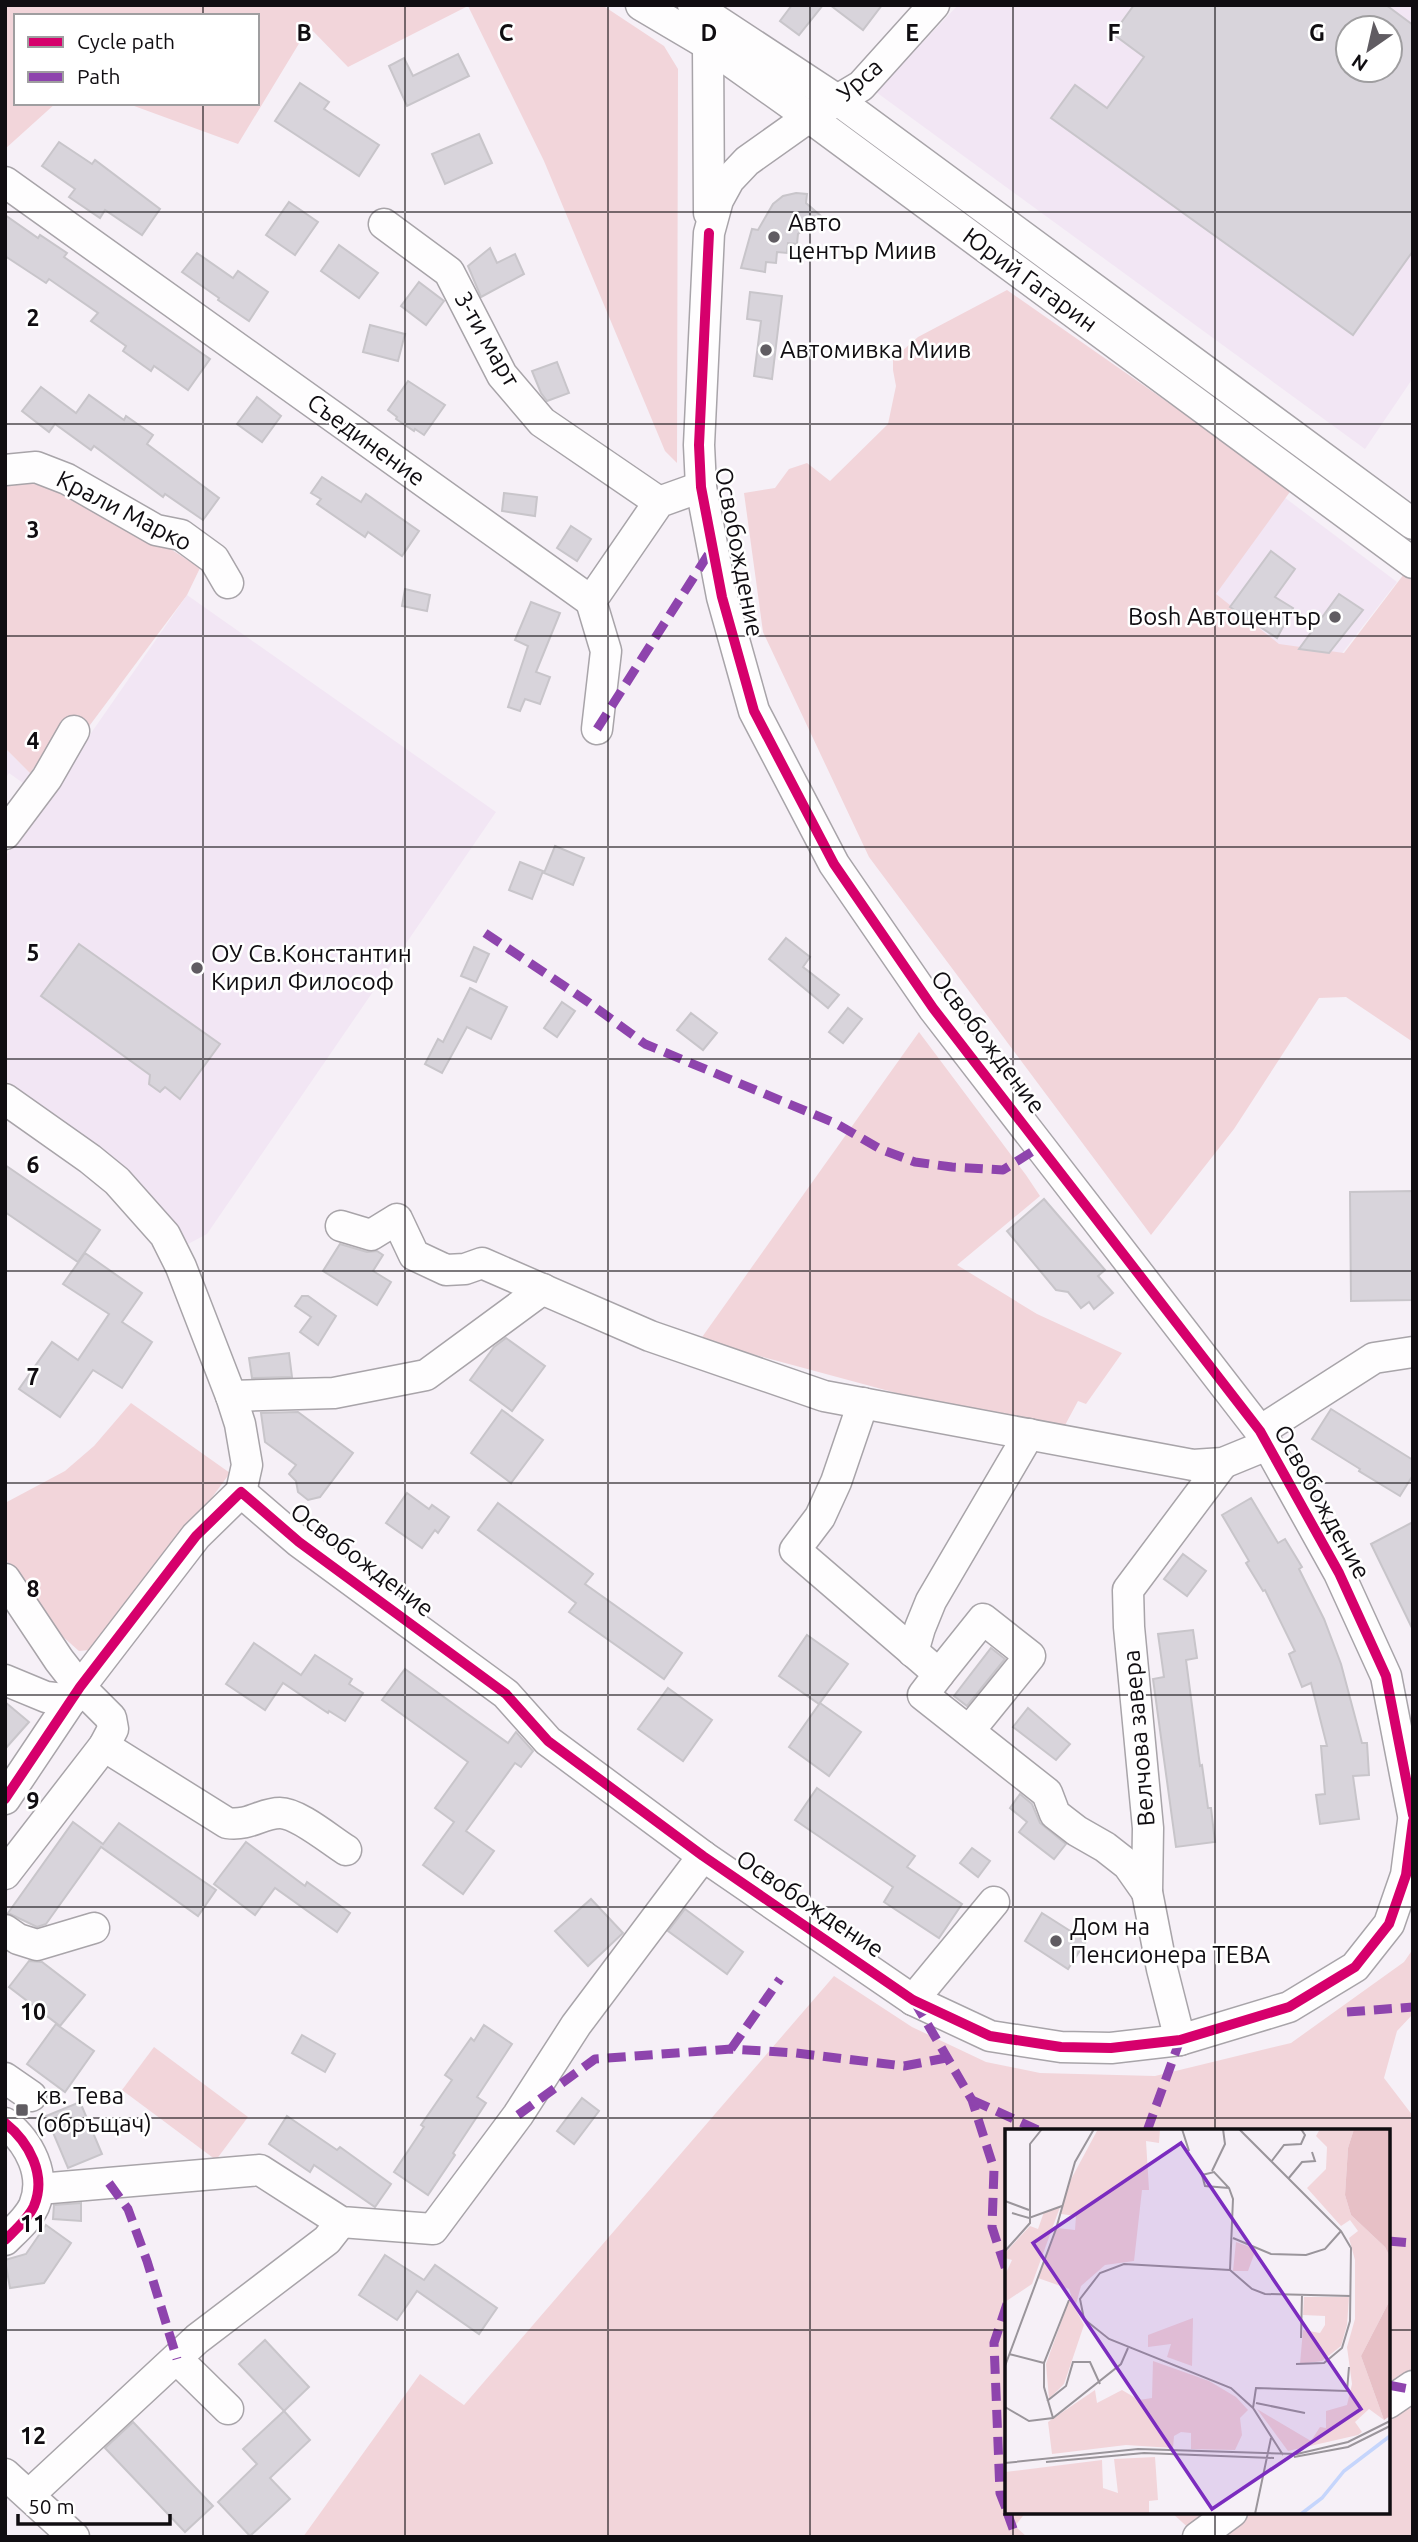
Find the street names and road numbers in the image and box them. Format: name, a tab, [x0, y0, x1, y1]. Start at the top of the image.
street label: Урса	[832, 53, 888, 106]
street label: Юрий Гагарин	[958, 222, 1103, 337]
street label: 3-ти март	[449, 286, 526, 391]
street label: Съединение	[302, 388, 430, 491]
street label: Крали Марко	[52, 465, 196, 556]
street label: Освобождение	[710, 465, 769, 639]
street label: Освобождение	[926, 965, 1051, 1119]
street label: Освобождение	[1269, 1420, 1376, 1584]
street label: Освобождение	[285, 1497, 439, 1622]
street label: Велчова завера	[1117, 1649, 1160, 1827]
street label: Освобождение	[731, 1844, 889, 1963]

